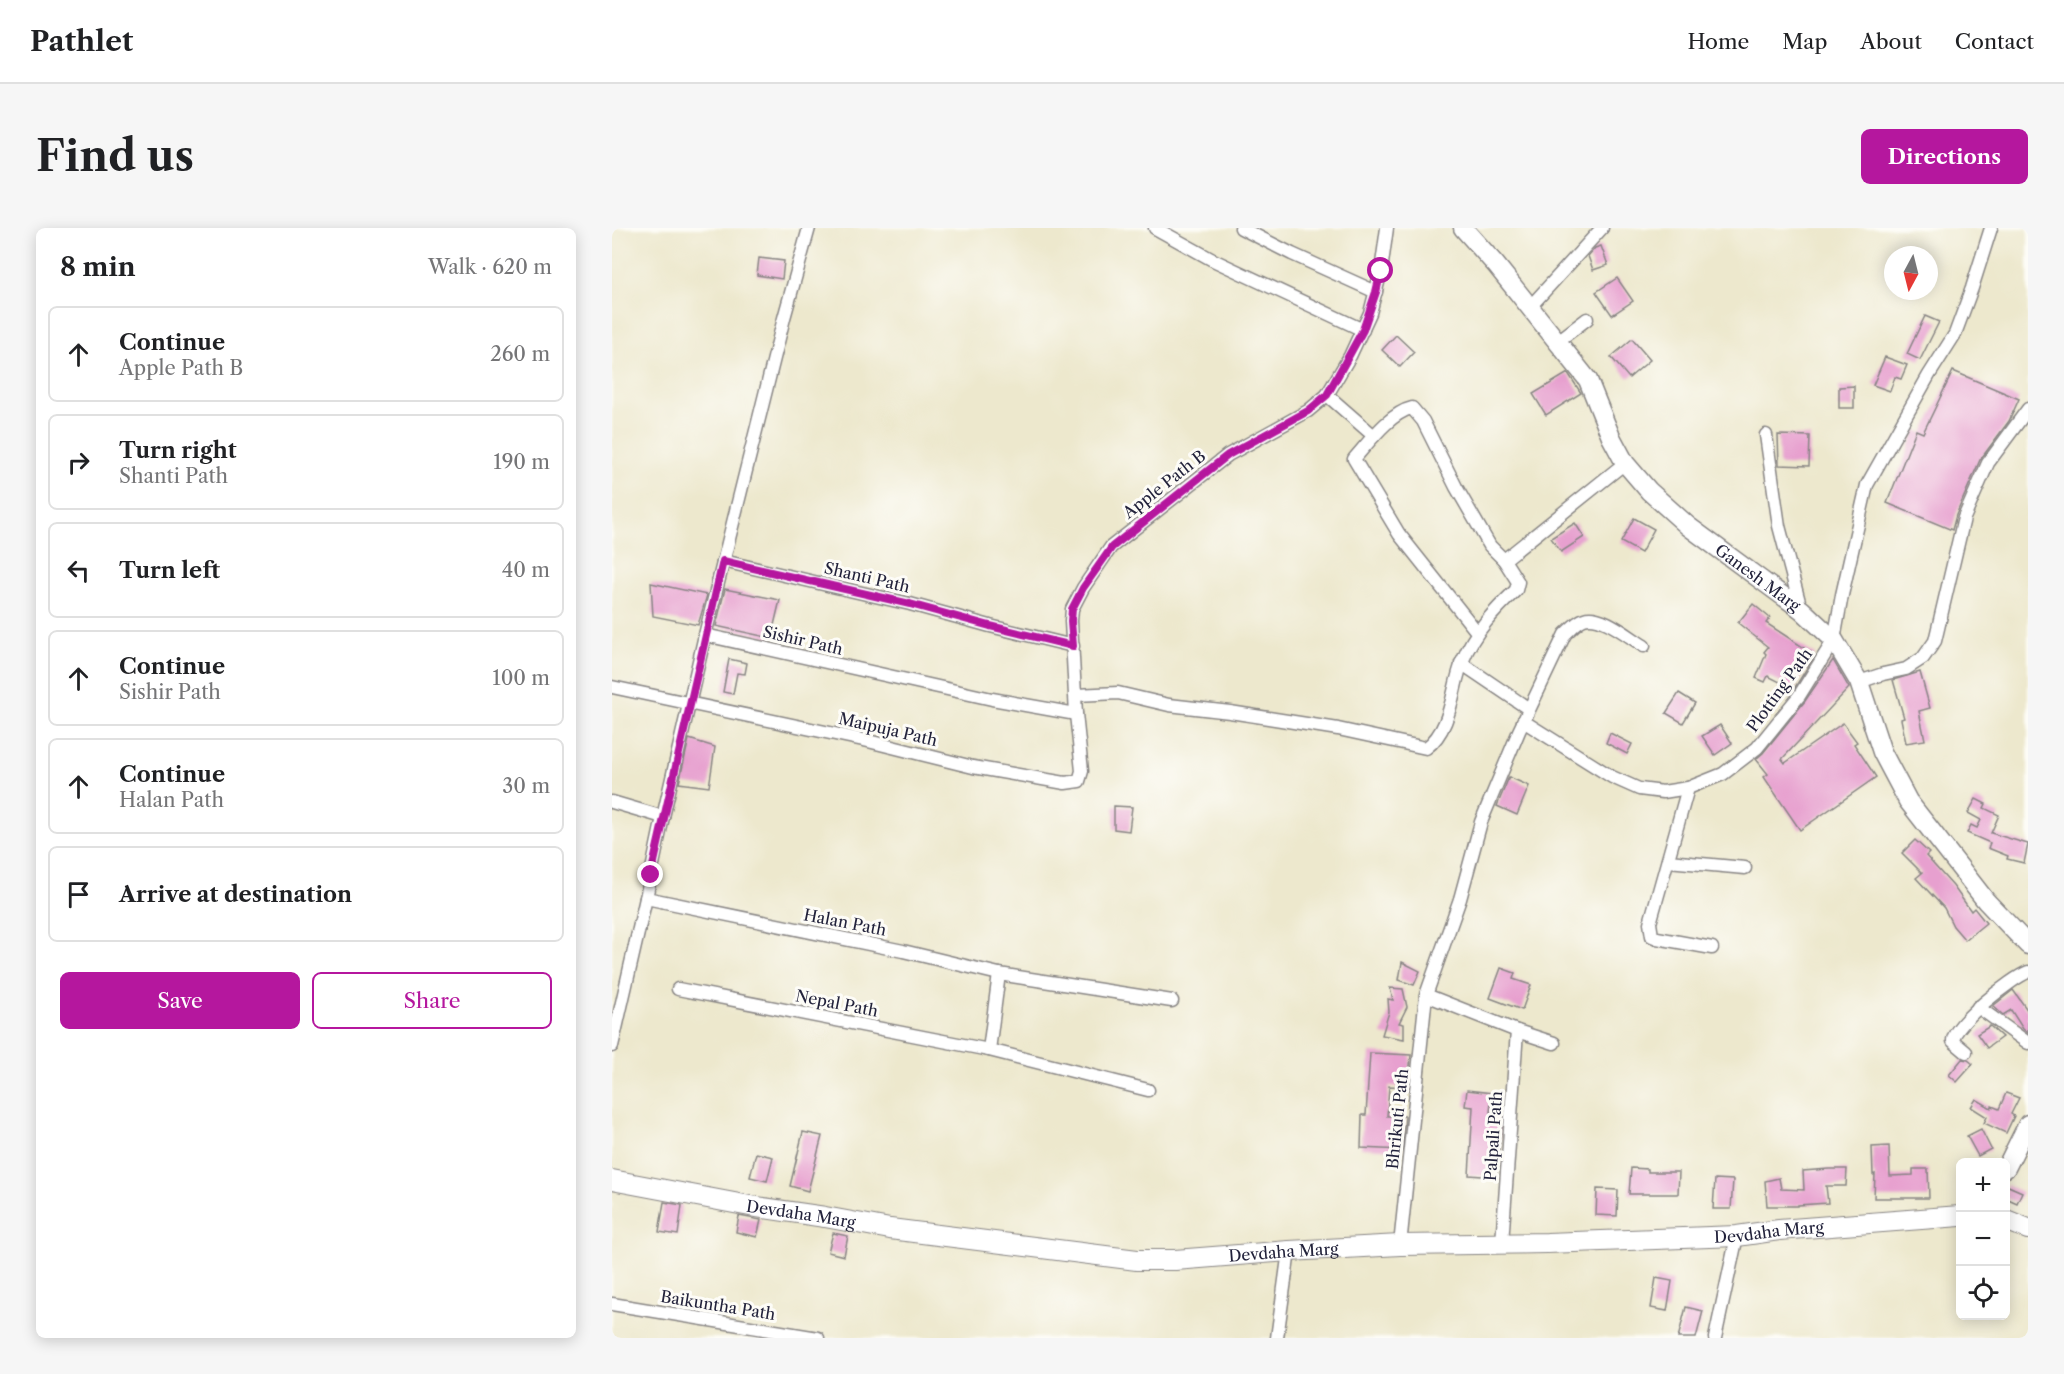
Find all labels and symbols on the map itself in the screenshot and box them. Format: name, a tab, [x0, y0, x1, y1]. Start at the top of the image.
north arrow	[1884, 246, 1938, 300]
route start	[1367, 257, 1393, 283]
street label: Apple Path B	[1118, 446, 1209, 523]
street label: Ganesh Marg	[1711, 539, 1805, 616]
street label: Shanti Path	[822, 557, 912, 597]
street label: Sishir Path	[761, 621, 845, 659]
street label: Plotting Path	[1742, 644, 1816, 736]
street label: Maipuja Path	[837, 708, 939, 750]
route end	[637, 861, 663, 887]
street label: Halan Path	[802, 904, 888, 940]
street label: Nepal Path	[794, 985, 880, 1021]
street label: Bhrikuti Path	[1382, 1068, 1412, 1170]
street label: Palpali Path	[1480, 1090, 1506, 1182]
street label: Devdaha Marg	[745, 1196, 858, 1233]
street label: Devdaha Marg	[1714, 1217, 1825, 1247]
street label: Devdaha Marg	[1228, 1238, 1340, 1266]
street label: Baikuntha Path	[659, 1286, 777, 1324]

